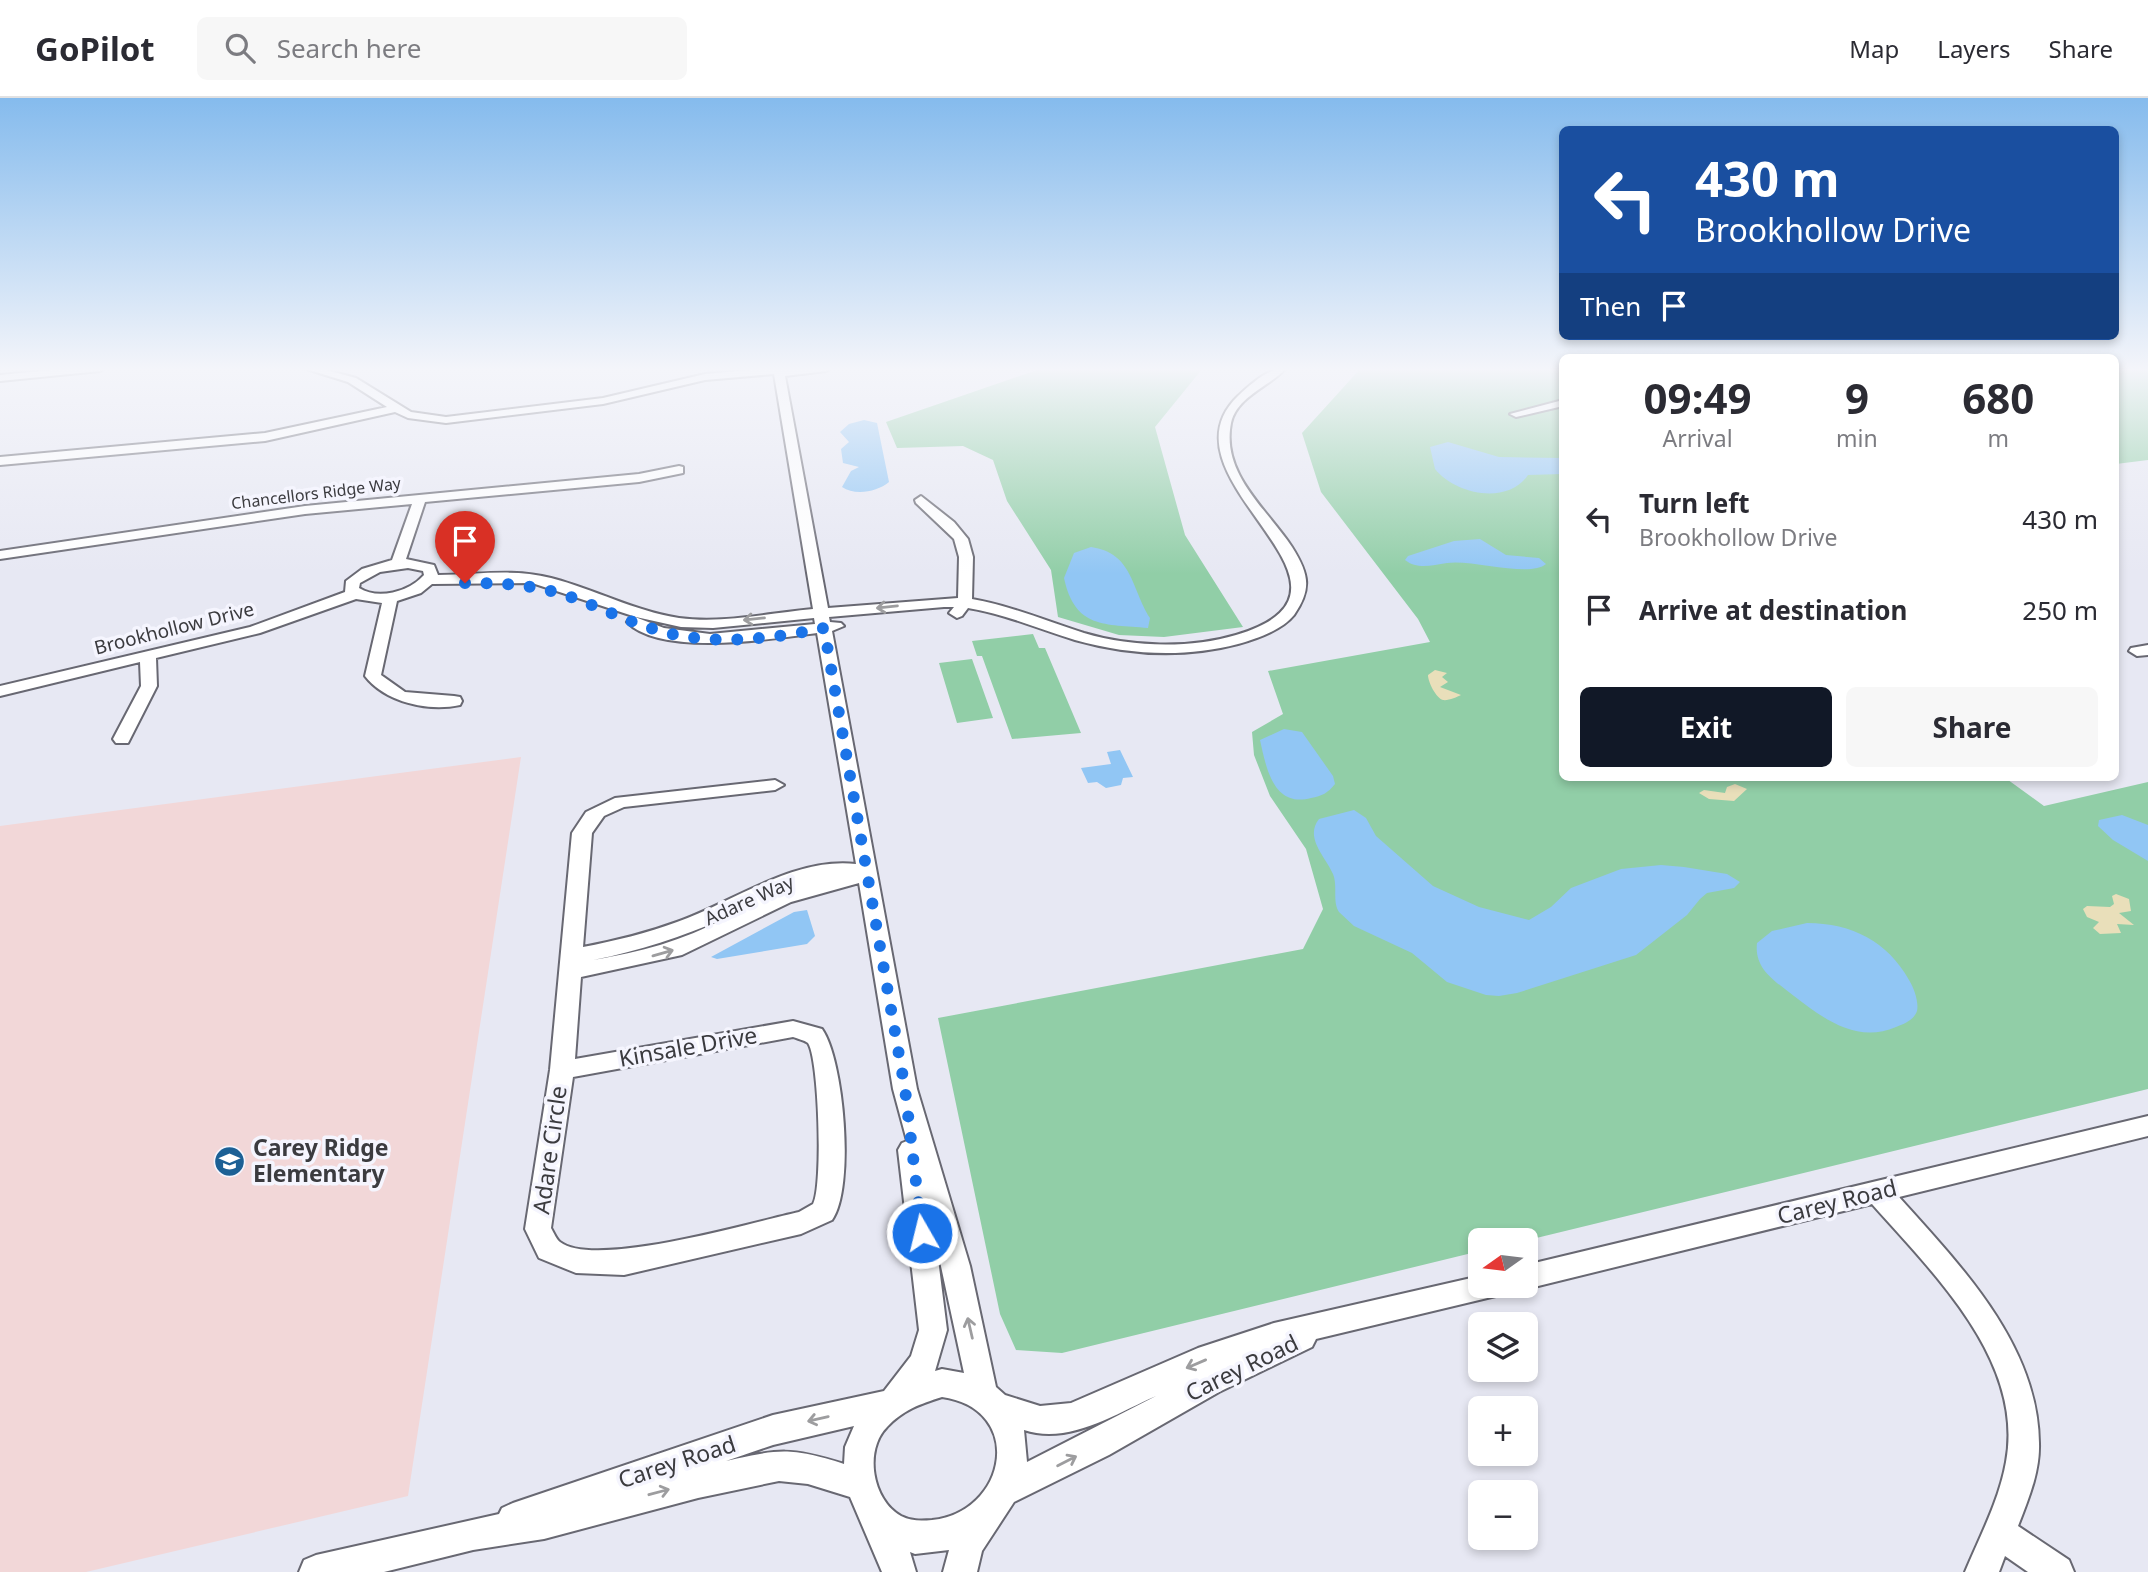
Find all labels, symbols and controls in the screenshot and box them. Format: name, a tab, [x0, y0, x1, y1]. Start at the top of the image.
search box	[197, 17, 687, 80]
text: GoPilot	[35, 26, 155, 71]
icon: search	[221, 29, 259, 67]
text: Search here	[277, 30, 421, 66]
text: Map	[1849, 32, 1899, 65]
text: Layers	[1937, 32, 2011, 65]
text: Share	[2049, 32, 2113, 65]
text: 430 m	[1695, 145, 1840, 211]
icon: left	[1580, 154, 1671, 245]
text: Brookhollow Drive	[1695, 208, 1971, 251]
icon: arrive	[1655, 287, 1693, 325]
text: Then	[1580, 288, 1641, 324]
text: 09:49	[1644, 369, 1751, 426]
text: 9	[1845, 369, 1869, 426]
text: 680	[1962, 369, 2034, 426]
text: Arrival	[1662, 422, 1733, 454]
text: min	[1836, 422, 1878, 454]
text: m	[1988, 422, 2009, 454]
street label: Chancellors Ridge Way	[230, 472, 403, 514]
text: Turn left	[1639, 485, 1750, 521]
icon: left	[1580, 500, 1618, 538]
text: 430 m	[2022, 501, 2098, 537]
pin	[435, 511, 495, 583]
text: Brookhollow Drive	[1639, 521, 1838, 553]
icon: arrive	[446, 522, 484, 560]
icon: arrive	[1580, 591, 1618, 629]
text: Arrive at destination	[1639, 592, 1908, 628]
text: 250 m	[2022, 592, 2098, 628]
street label: Brookhollow Drive	[91, 596, 257, 660]
one-way arrow	[876, 601, 899, 614]
one-way arrow	[743, 613, 765, 626]
button: Exit	[1580, 687, 1832, 767]
button: Share	[1846, 687, 2098, 767]
street label: Adare Way	[700, 869, 798, 931]
one-way arrow	[652, 945, 674, 958]
street label: Kinsale Drive	[616, 1018, 760, 1074]
street label: Adare Circle	[524, 1084, 574, 1216]
place label: Carey Ridge Elementary	[253, 1131, 389, 1189]
school or university icon: Carey Ridge Elementary	[213, 1144, 247, 1178]
street label: Carey Road	[1774, 1171, 1900, 1231]
position arrow	[885, 1196, 959, 1270]
north arrow	[1468, 1228, 1538, 1298]
map controls	[1468, 1228, 1538, 1550]
button: layers	[1468, 1312, 1538, 1382]
one-way arrow	[962, 1317, 976, 1340]
street label: Carey Road	[1180, 1326, 1303, 1408]
one-way arrow	[1186, 1358, 1207, 1371]
button: +	[1468, 1396, 1538, 1466]
one-way arrow	[807, 1413, 830, 1427]
street label: Carey Road	[614, 1427, 740, 1495]
one-way arrow	[1056, 1453, 1076, 1467]
button: −	[1468, 1480, 1538, 1550]
one-way arrow	[647, 1485, 670, 1498]

